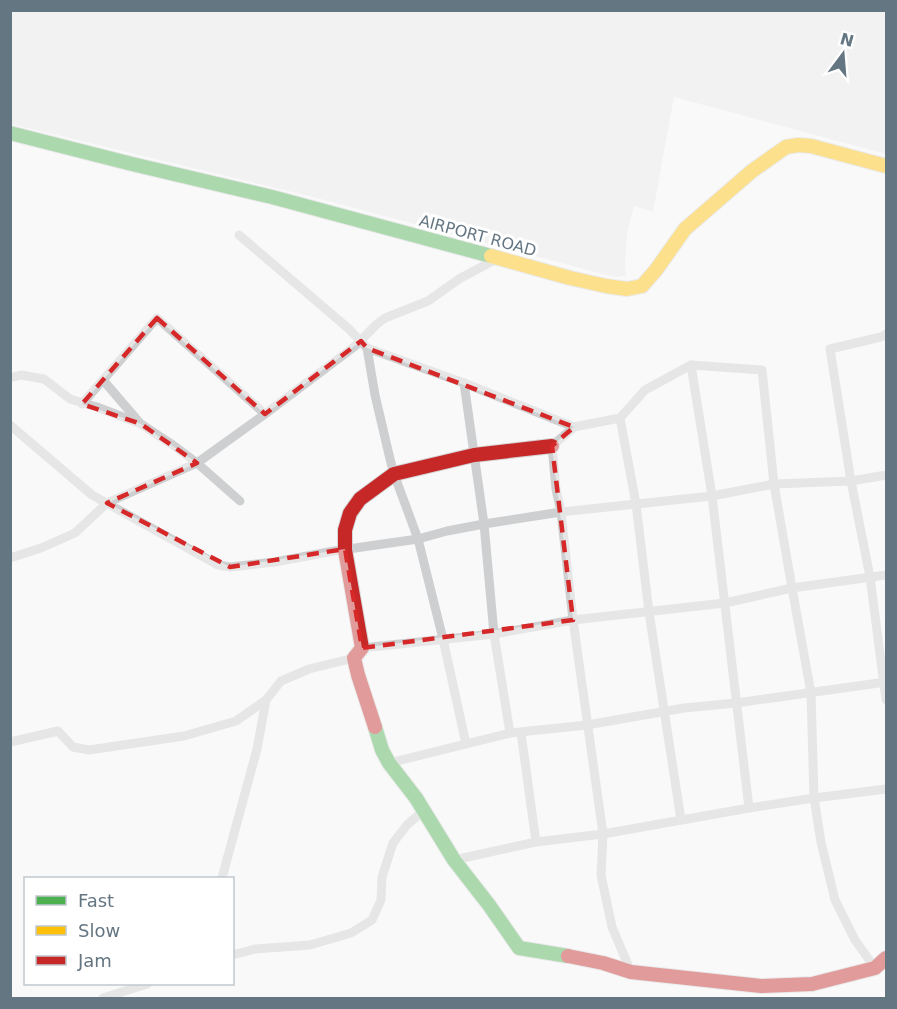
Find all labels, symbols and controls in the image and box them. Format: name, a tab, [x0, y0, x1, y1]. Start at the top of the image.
north arrow	[813, 24, 873, 84]
text: N	[838, 29, 856, 51]
street label: AIRPORT ROAD	[417, 211, 539, 260]
legend	[24, 877, 234, 985]
text: Fast	[78, 890, 114, 911]
text: Slow	[78, 920, 120, 941]
text: Jam	[77, 950, 112, 971]

